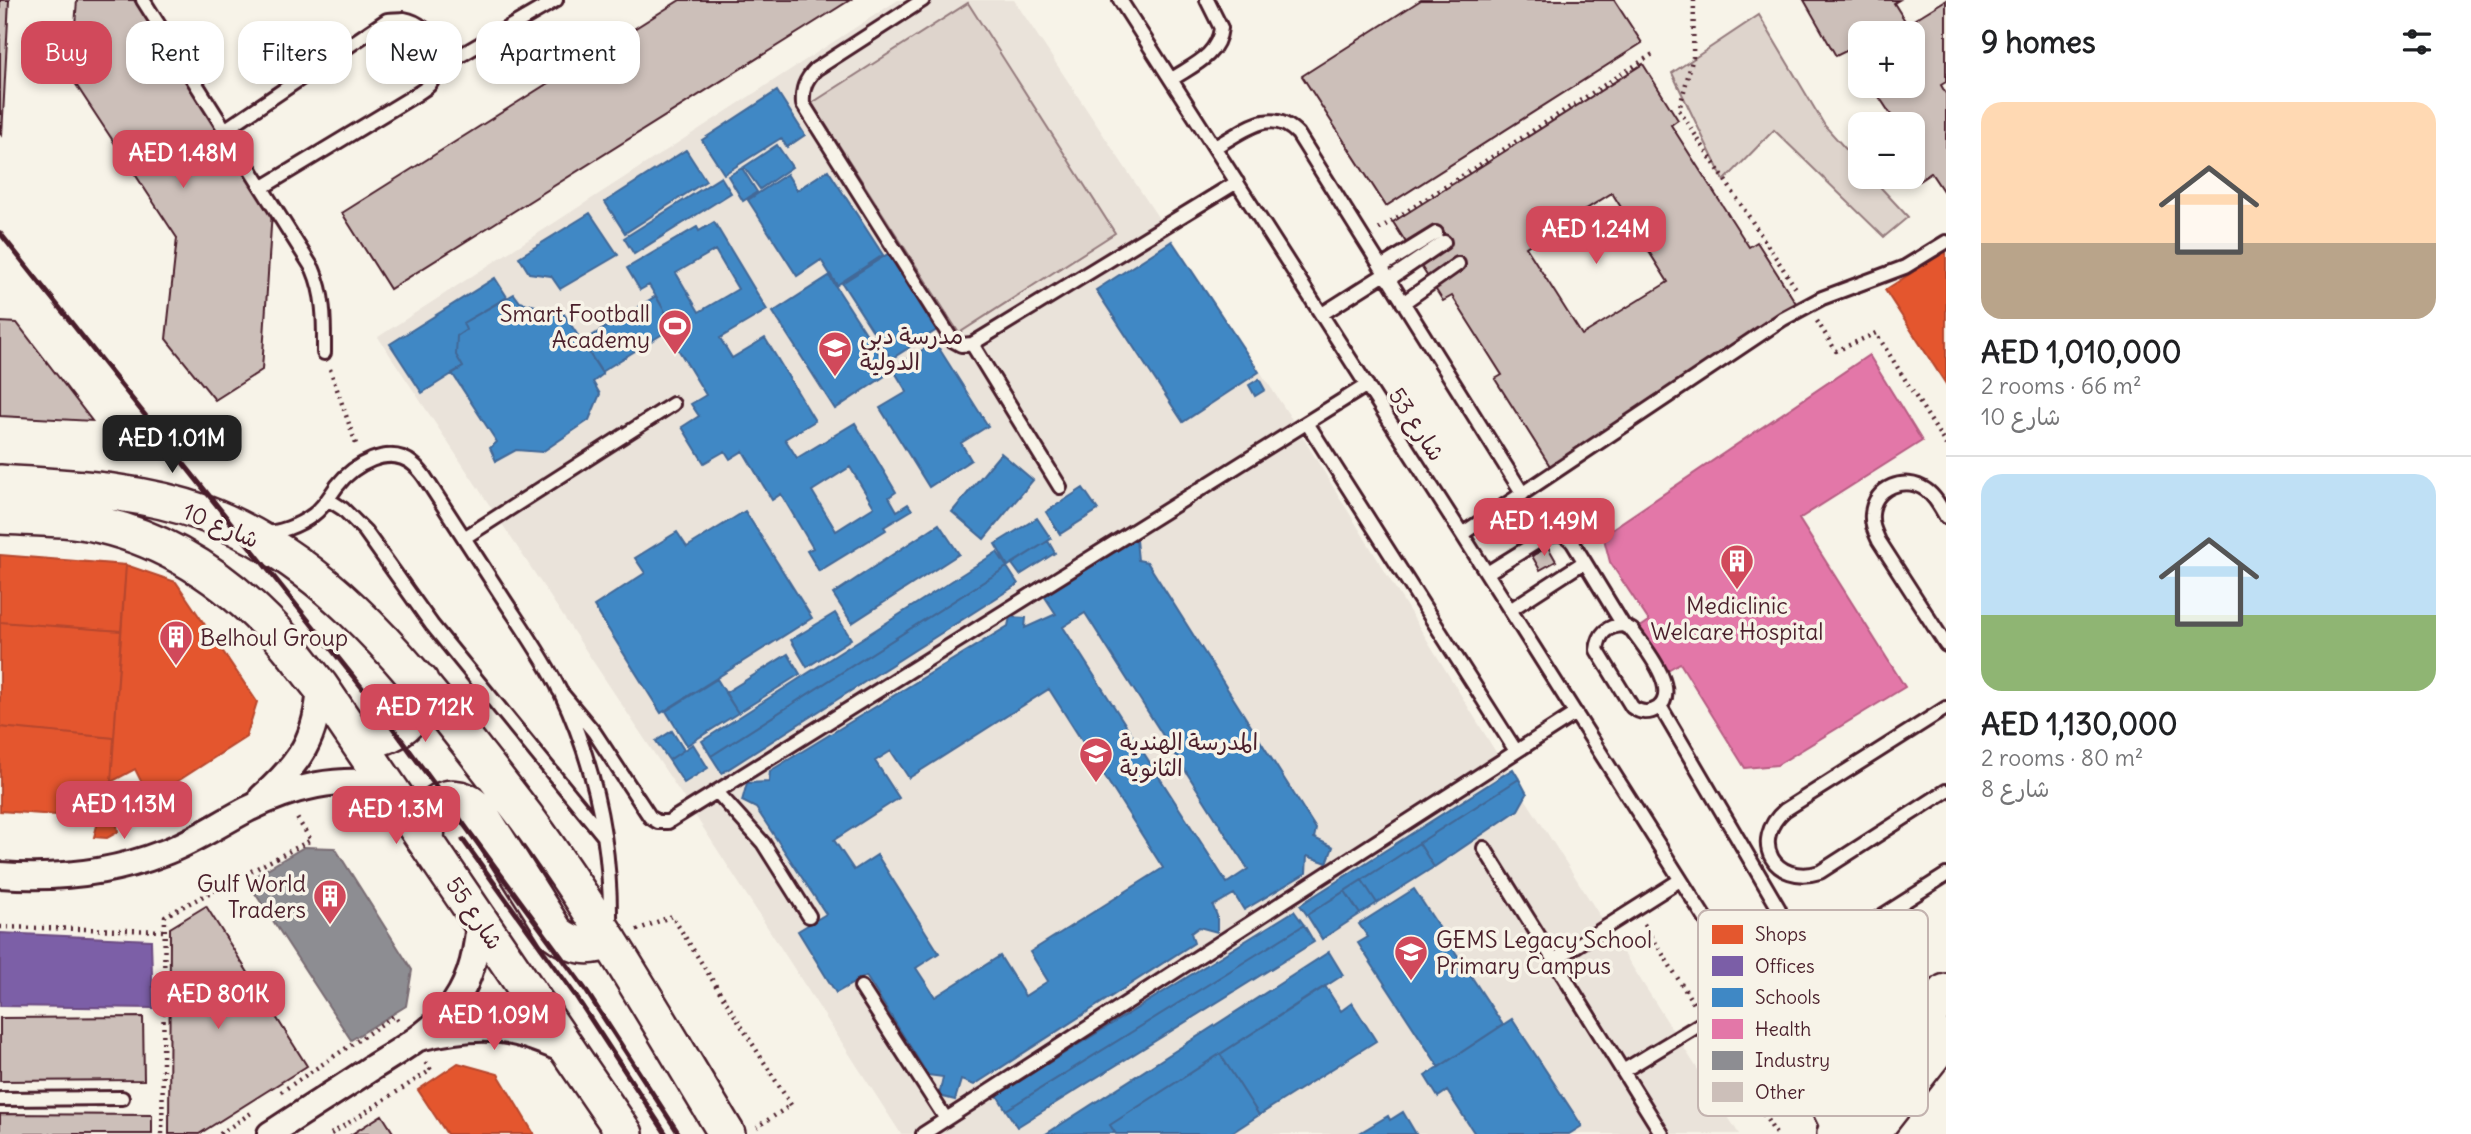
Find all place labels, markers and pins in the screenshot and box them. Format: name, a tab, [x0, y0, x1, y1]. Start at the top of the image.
pin: AED 1.48M	[103, 130, 263, 190]
pin: AED 1.24M	[1516, 206, 1676, 266]
place label: Smart Football Academy	[500, 299, 650, 354]
sports icon: Smart Football Academy	[656, 307, 694, 356]
place label: مدرسة دبي الدولية	[860, 321, 963, 376]
school or university icon: مدرسة دبي الدولية	[816, 329, 854, 378]
pin: AED 1.01M	[92, 416, 252, 475]
pin: AED 1.49M	[1464, 498, 1624, 558]
building icon: Mediclinic Welcare Hospital	[1718, 542, 1756, 591]
place label: Mediclinic Welcare Hospital	[1650, 591, 1824, 646]
building icon: Belhoul Group	[157, 618, 195, 667]
place label: Belhoul Group	[200, 623, 348, 652]
pin: AED 712K	[353, 684, 497, 744]
place label: المدرسة الهندية الثانوية	[1120, 727, 1258, 783]
school or university icon: المدرسة الهندية الثانوية	[1077, 735, 1115, 784]
pin: AED 1.13M	[44, 782, 204, 841]
pin: AED 1.3M	[324, 786, 468, 846]
place label: Gulf World Traders	[197, 869, 306, 924]
building icon: Gulf World Traders	[311, 877, 349, 926]
place label: GEMS Legacy School Primary Campus	[1436, 925, 1652, 980]
school or university icon: GEMS Legacy School Primary Campus	[1392, 933, 1430, 982]
pin: AED 801K	[146, 972, 290, 1031]
pin: AED 1.09M	[414, 992, 574, 1052]

